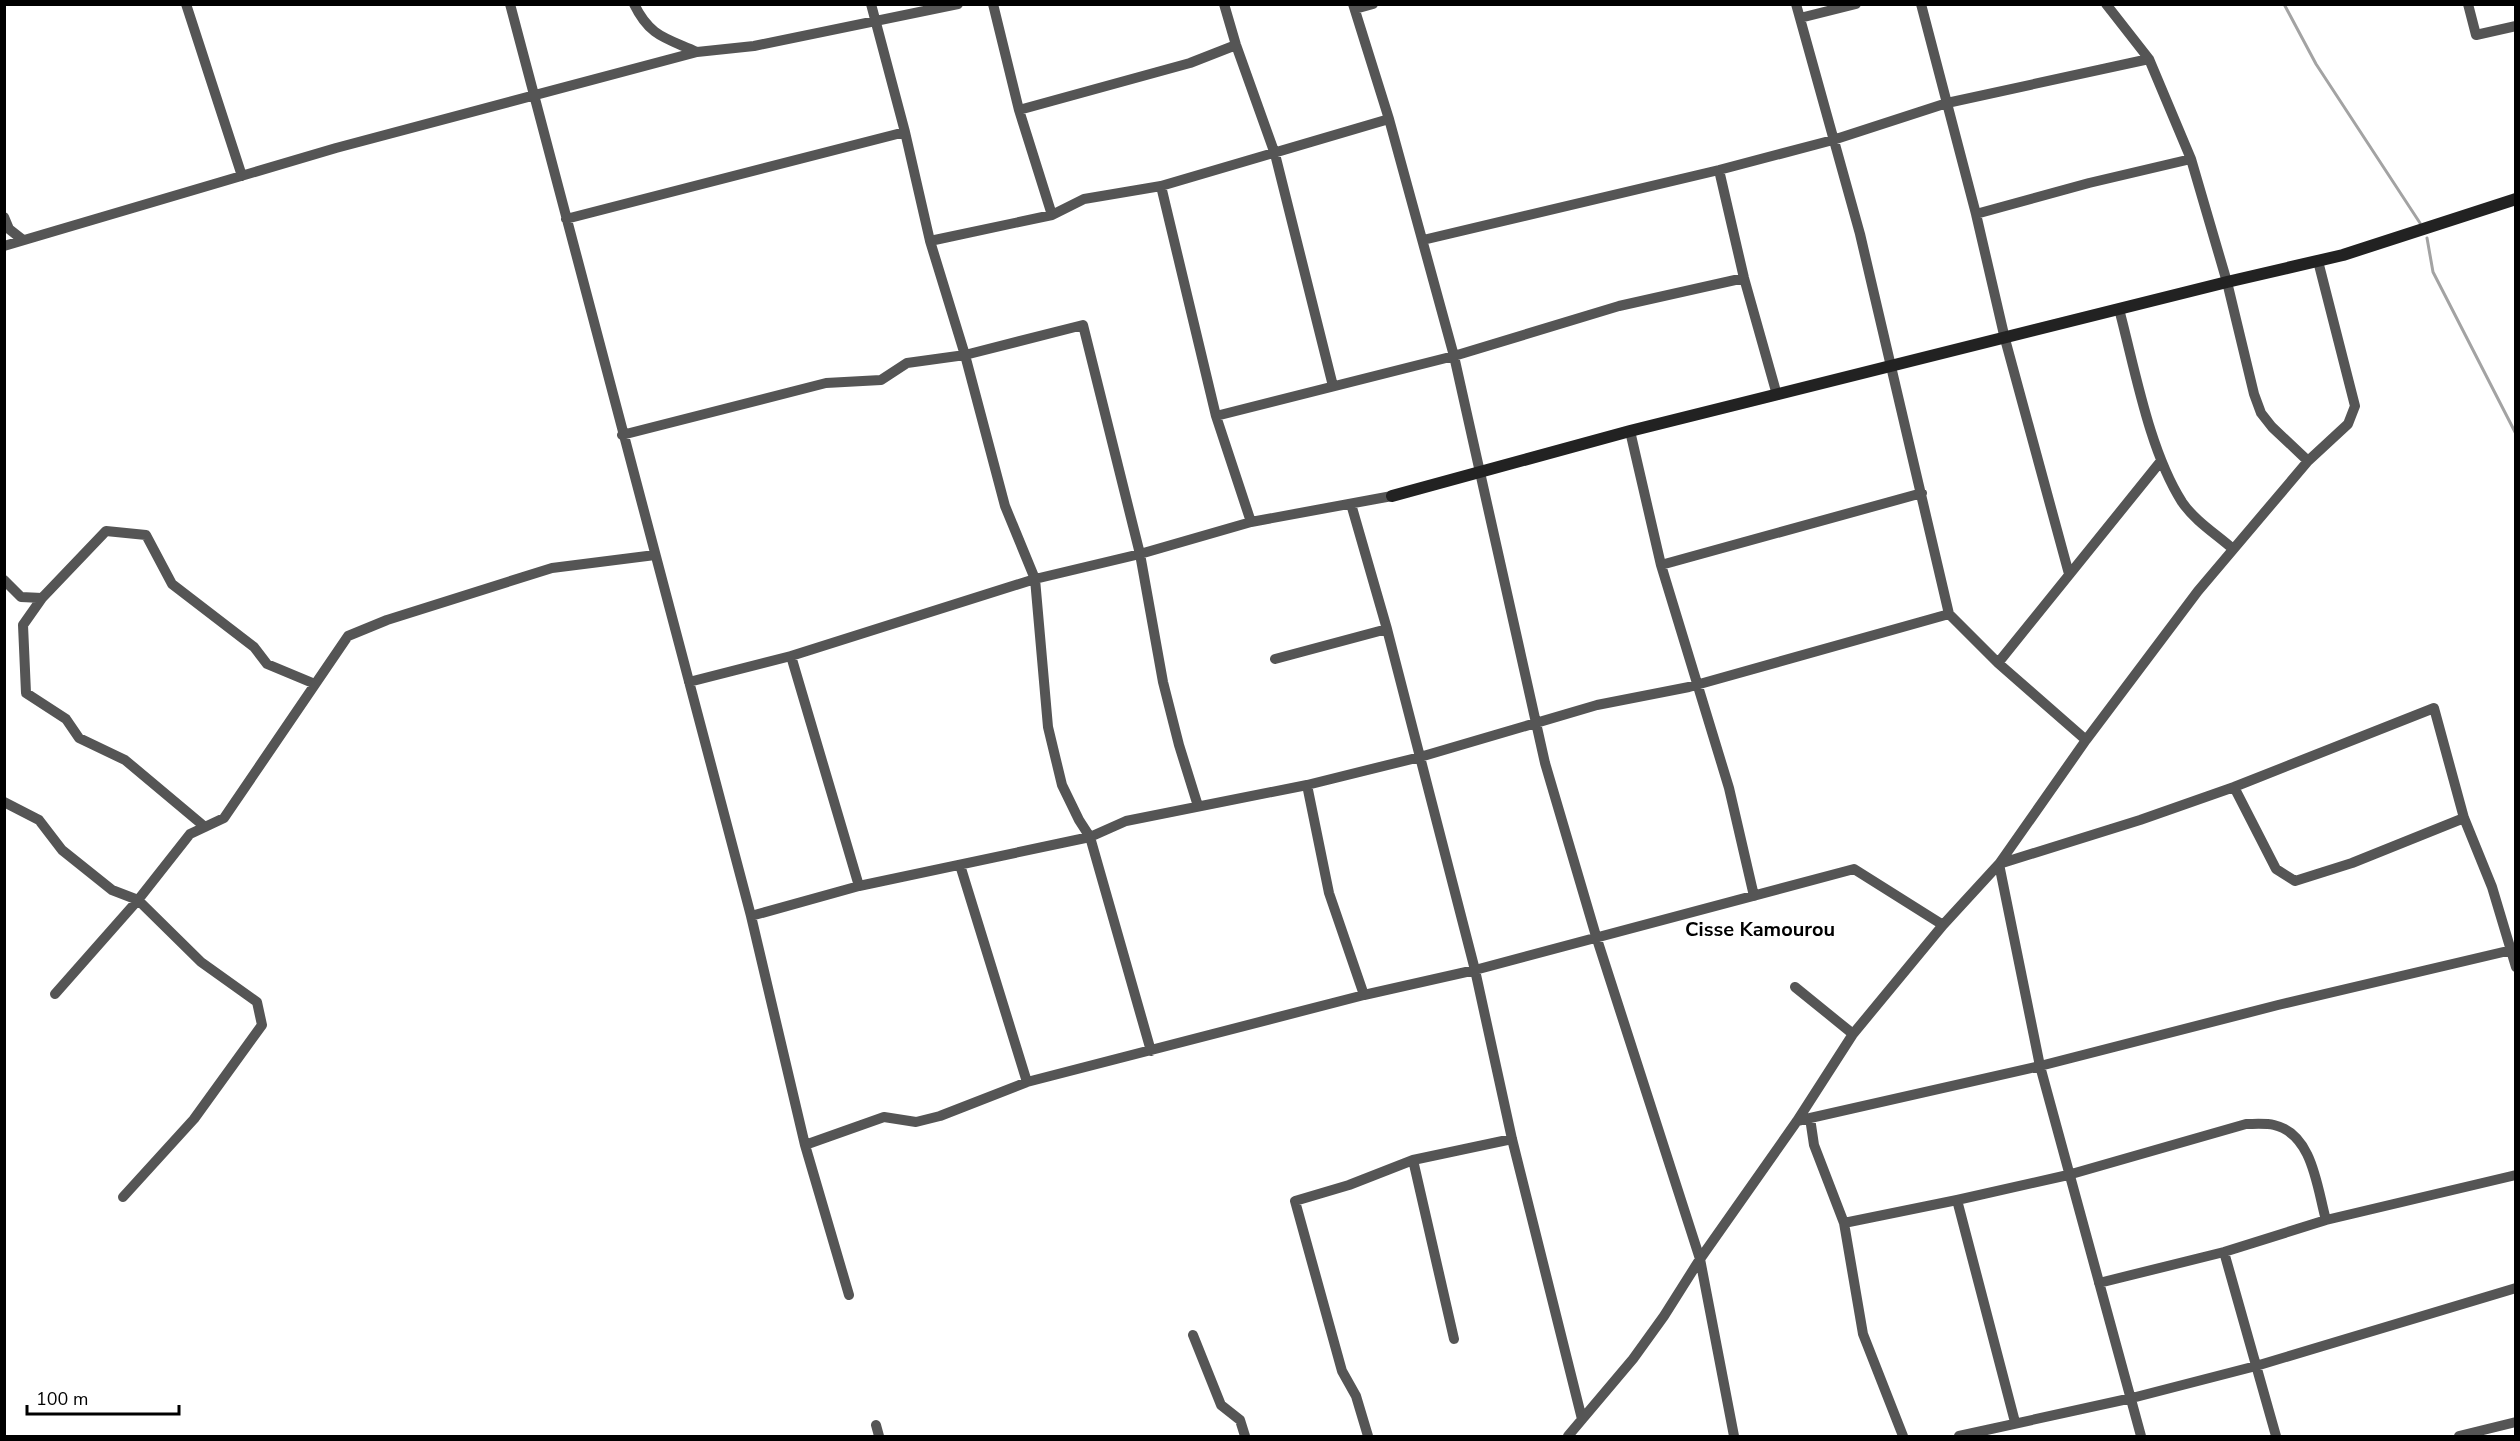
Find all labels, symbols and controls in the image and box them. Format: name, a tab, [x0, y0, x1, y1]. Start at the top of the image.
district label: Cisse Kamourou	[1685, 916, 1835, 943]
scale bar	[27, 1378, 178, 1416]
text: 100 m	[36, 1387, 88, 1411]

